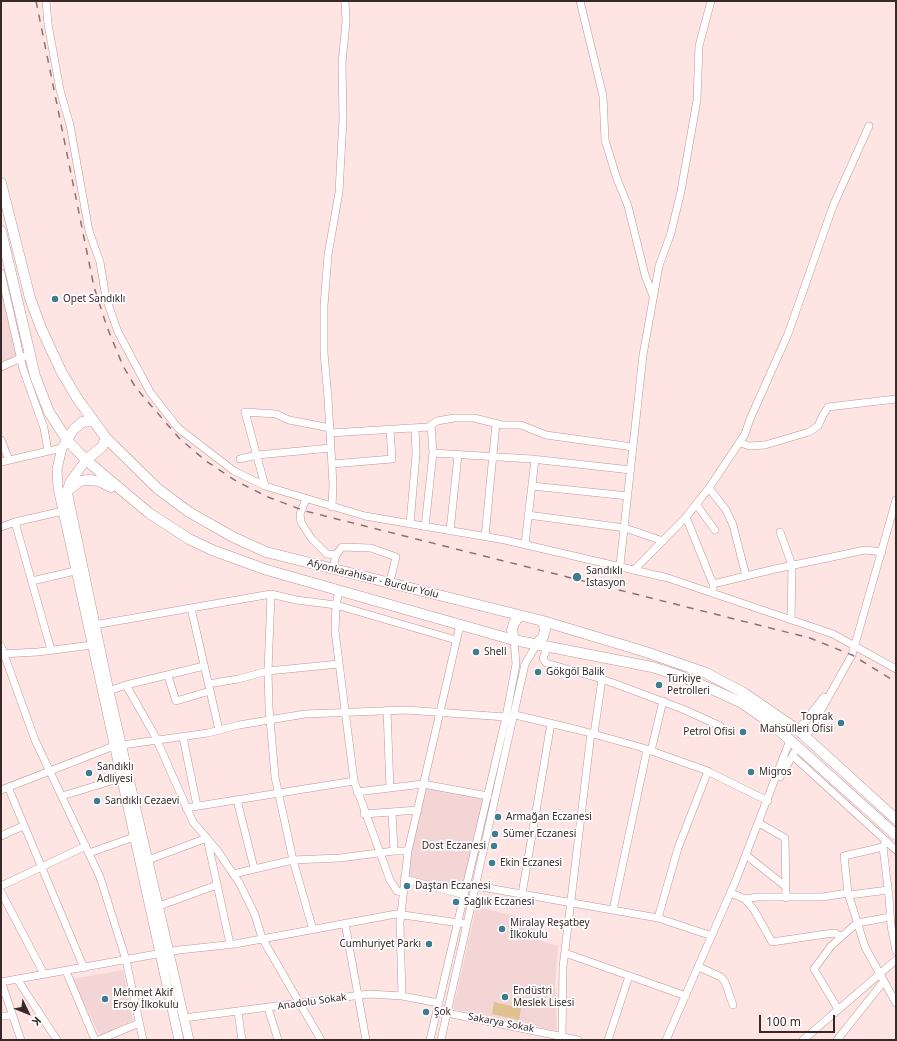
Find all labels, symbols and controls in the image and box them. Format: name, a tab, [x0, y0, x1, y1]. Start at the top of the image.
place label: Opet Sandıklı	[63, 293, 125, 305]
marker: Opet Sandıklı	[50, 294, 60, 304]
street label: Afyonkarahisar - Burdur Yolu	[306, 557, 440, 601]
place label: Sandıklı Istasyon	[586, 565, 626, 588]
marker: Sandıklı Istasyon	[571, 571, 583, 583]
place label: Shell	[484, 646, 506, 658]
marker: Shell	[471, 647, 481, 657]
place label: Gökgöl Balik	[546, 666, 605, 678]
marker: Gökgöl Balik	[533, 667, 543, 677]
place label: Türkiye Petrolleri	[667, 673, 710, 696]
marker: Türkiye Petrolleri	[654, 680, 664, 690]
place label: Toprak Mahsülleri Ofisi	[760, 711, 833, 734]
marker: Toprak Mahsülleri Ofisi	[836, 718, 846, 728]
place label: Petrol Ofisi	[683, 726, 735, 738]
marker: Petrol Ofisi	[738, 727, 748, 737]
place label: Sandıklı Adliyesi	[97, 761, 134, 784]
place label: Migros	[759, 766, 792, 778]
marker: Migros	[746, 767, 756, 777]
marker: Sandıklı Adliyesi	[84, 768, 94, 778]
place label: Sandıklı Cezaevi	[105, 795, 179, 807]
marker: Sandıklı Cezaevi	[92, 796, 102, 806]
place label: Armağan Eczanesi	[506, 811, 592, 823]
marker: Armağan Eczanesi	[493, 812, 503, 822]
place label: Sümer Eczanesi	[503, 828, 576, 840]
marker: Sümer Eczanesi	[490, 829, 500, 839]
place label: Dost Eczanesi	[422, 840, 486, 852]
marker: Dost Eczanesi	[489, 841, 499, 851]
place label: Ekin Eczanesi	[500, 857, 562, 869]
marker: Ekin Eczanesi	[487, 858, 497, 868]
place label: Daştan Eczanesi	[415, 880, 491, 892]
marker: Daştan Eczanesi	[402, 881, 412, 891]
place label: Sağlık Eczanesi	[464, 896, 534, 908]
marker: Sağlık Eczanesi	[451, 897, 461, 907]
place label: Miralay Reşatbey İlkokulu	[510, 917, 590, 940]
marker: Miralay Reşatbey İlkokulu	[497, 924, 507, 934]
place label: Cumhuriyet Parkı	[339, 938, 421, 950]
marker: Cumhuriyet Parkı	[424, 939, 434, 949]
place label: Endüstri Meslek Lisesi	[513, 985, 574, 1008]
place label: Mehmet Akif Ersoy İlkokulu	[113, 987, 179, 1010]
street label: Anadolu Sokak	[277, 991, 347, 1013]
marker: Endüstri Meslek Lisesi	[500, 992, 510, 1002]
north arrow	[8, 993, 48, 1033]
marker: Mehmet Akif Ersoy İlkokulu	[100, 994, 110, 1004]
place label: Şok	[434, 1006, 451, 1018]
marker: Şok	[421, 1007, 431, 1017]
scale bar	[761, 1007, 837, 1033]
street label: Sakarya Sokak	[467, 1011, 535, 1035]
text: 100 m	[766, 1013, 801, 1030]
text: K	[29, 1014, 45, 1029]

